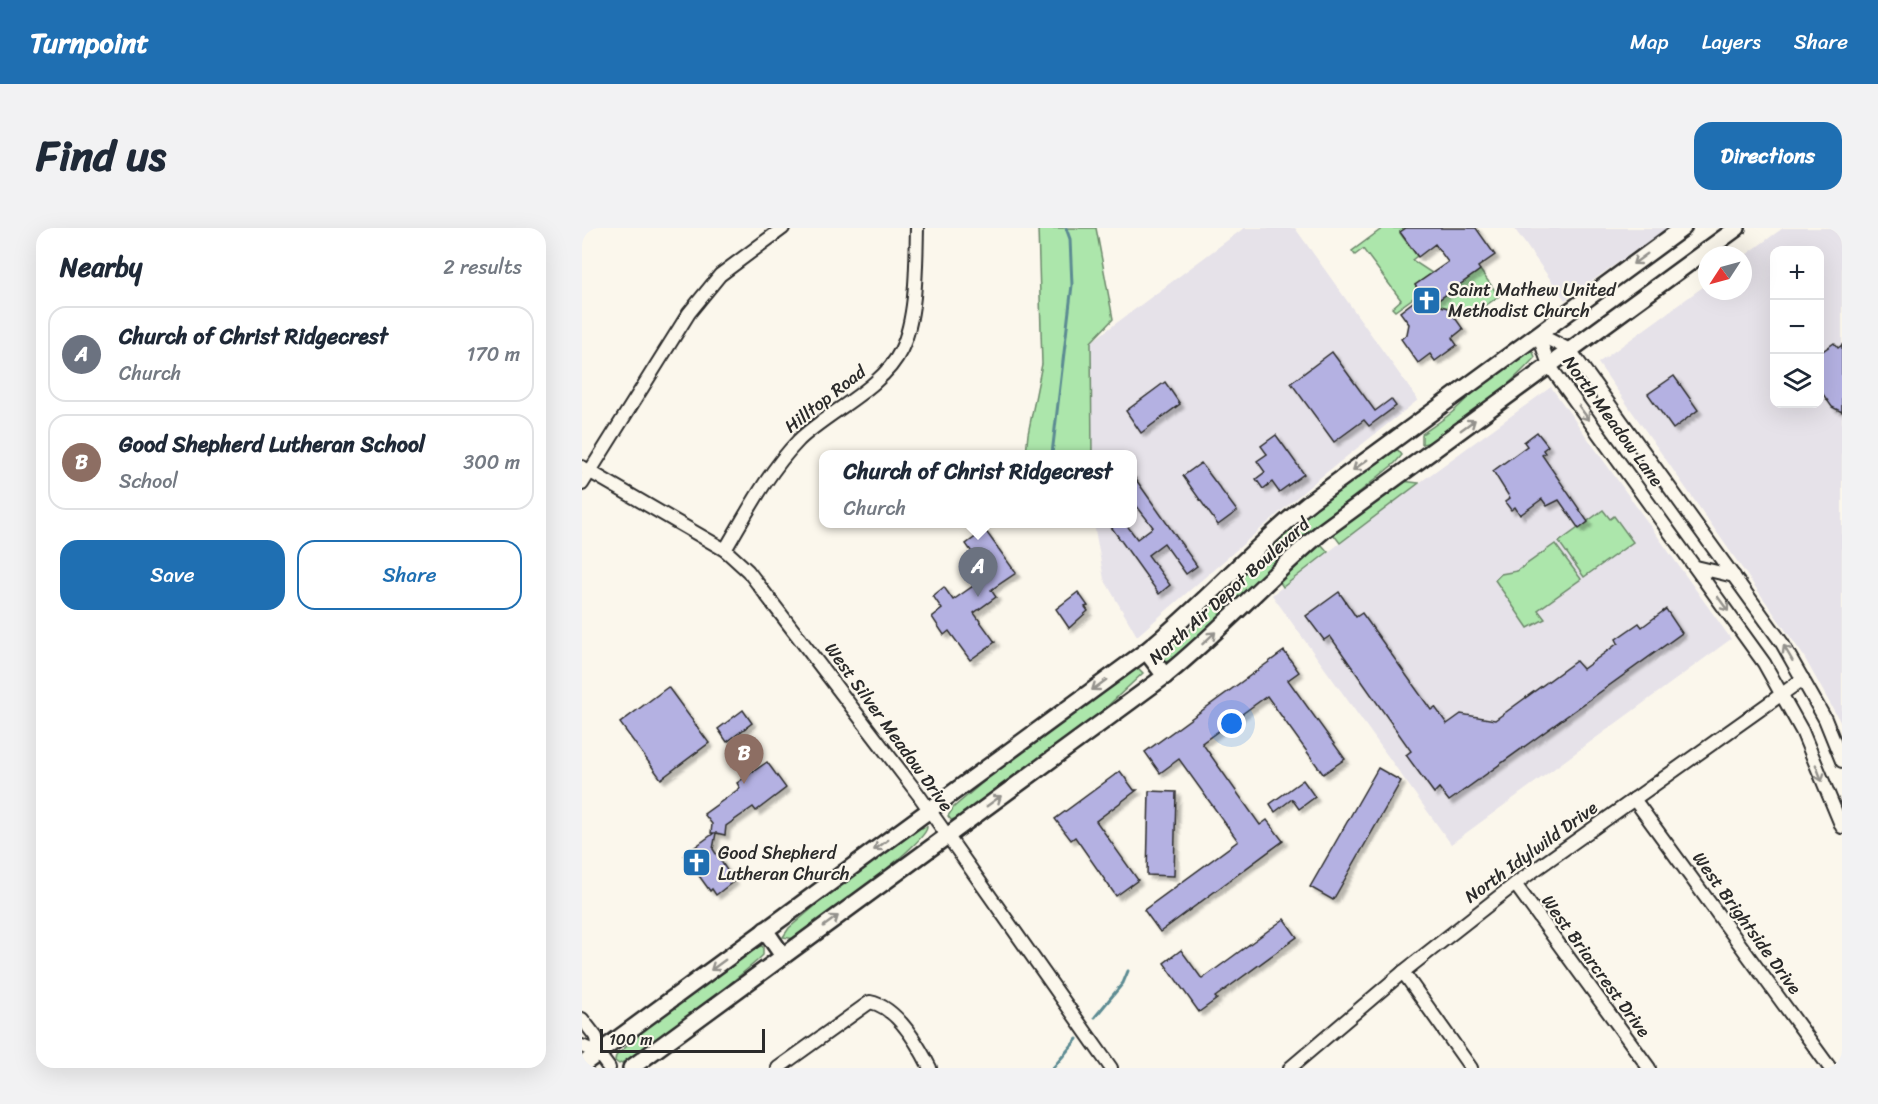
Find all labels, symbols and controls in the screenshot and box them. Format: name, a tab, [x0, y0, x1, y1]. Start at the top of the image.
text: Turnpoint	[30, 18, 149, 67]
text: Map	[1630, 23, 1669, 61]
text: Layers	[1702, 23, 1761, 61]
text: Share	[1794, 23, 1848, 61]
text: Find us	[36, 119, 166, 193]
button: Directions	[1694, 122, 1842, 190]
text: Nearby	[60, 244, 142, 290]
north arrow	[1698, 246, 1752, 300]
map controls	[1770, 246, 1824, 408]
button: +	[1770, 246, 1824, 300]
text: 2 results	[443, 250, 522, 285]
one-way arrow	[1632, 253, 1648, 266]
place label: Saint Mathew United Methodist Church	[1448, 274, 1617, 327]
church icon: Saint Mathew United Methodist Church	[1411, 284, 1443, 316]
button: −	[1770, 300, 1824, 354]
text: Church of Christ Ridgecrest	[119, 317, 388, 356]
text: A	[75, 337, 88, 372]
text: 170 m	[467, 337, 520, 372]
street label: North Meadow Lane	[1554, 348, 1672, 494]
button: layers	[1770, 354, 1824, 408]
text: Church	[119, 356, 181, 391]
street label: Hilltop Road	[777, 356, 874, 441]
one-way arrow	[1577, 404, 1590, 420]
one-way arrow	[1460, 419, 1476, 431]
text: Good Shepherd Lutheran School	[119, 425, 425, 464]
text: B	[75, 445, 88, 480]
text: 300 m	[463, 445, 520, 480]
popup	[819, 450, 1137, 528]
text: Church of Christ Ridgecrest	[844, 452, 1112, 491]
one-way arrow	[1352, 459, 1368, 471]
text: School	[119, 464, 178, 499]
text: Church	[844, 491, 906, 526]
street label: North Air Depot Boulevard	[1141, 508, 1318, 673]
button: Save	[60, 540, 285, 610]
button: Share	[297, 540, 522, 610]
pin: A	[958, 548, 998, 597]
one-way arrow	[1717, 596, 1729, 612]
one-way arrow	[1202, 631, 1217, 645]
street label: West Silver Meadow Drive	[816, 635, 962, 819]
one-way arrow	[1782, 645, 1794, 662]
one-way arrow	[1092, 679, 1108, 692]
your location	[1217, 709, 1246, 738]
pin: B	[724, 734, 764, 784]
one-way arrow	[1814, 763, 1825, 782]
street label: North Idylwild Drive	[1457, 792, 1605, 912]
one-way arrow	[985, 795, 1001, 807]
place label: Good Shepherd Lutheran Church	[718, 837, 849, 890]
one-way arrow	[873, 839, 889, 851]
street label: West Brightside Drive	[1684, 845, 1810, 1002]
church icon: Good Shepherd Lutheran Church	[681, 847, 713, 879]
street label: West Briarcrest Drive	[1533, 887, 1659, 1045]
one-way arrow	[822, 915, 838, 927]
one-way arrow	[710, 958, 726, 971]
text: 100 m	[609, 1025, 653, 1054]
scale bar	[600, 1026, 765, 1054]

